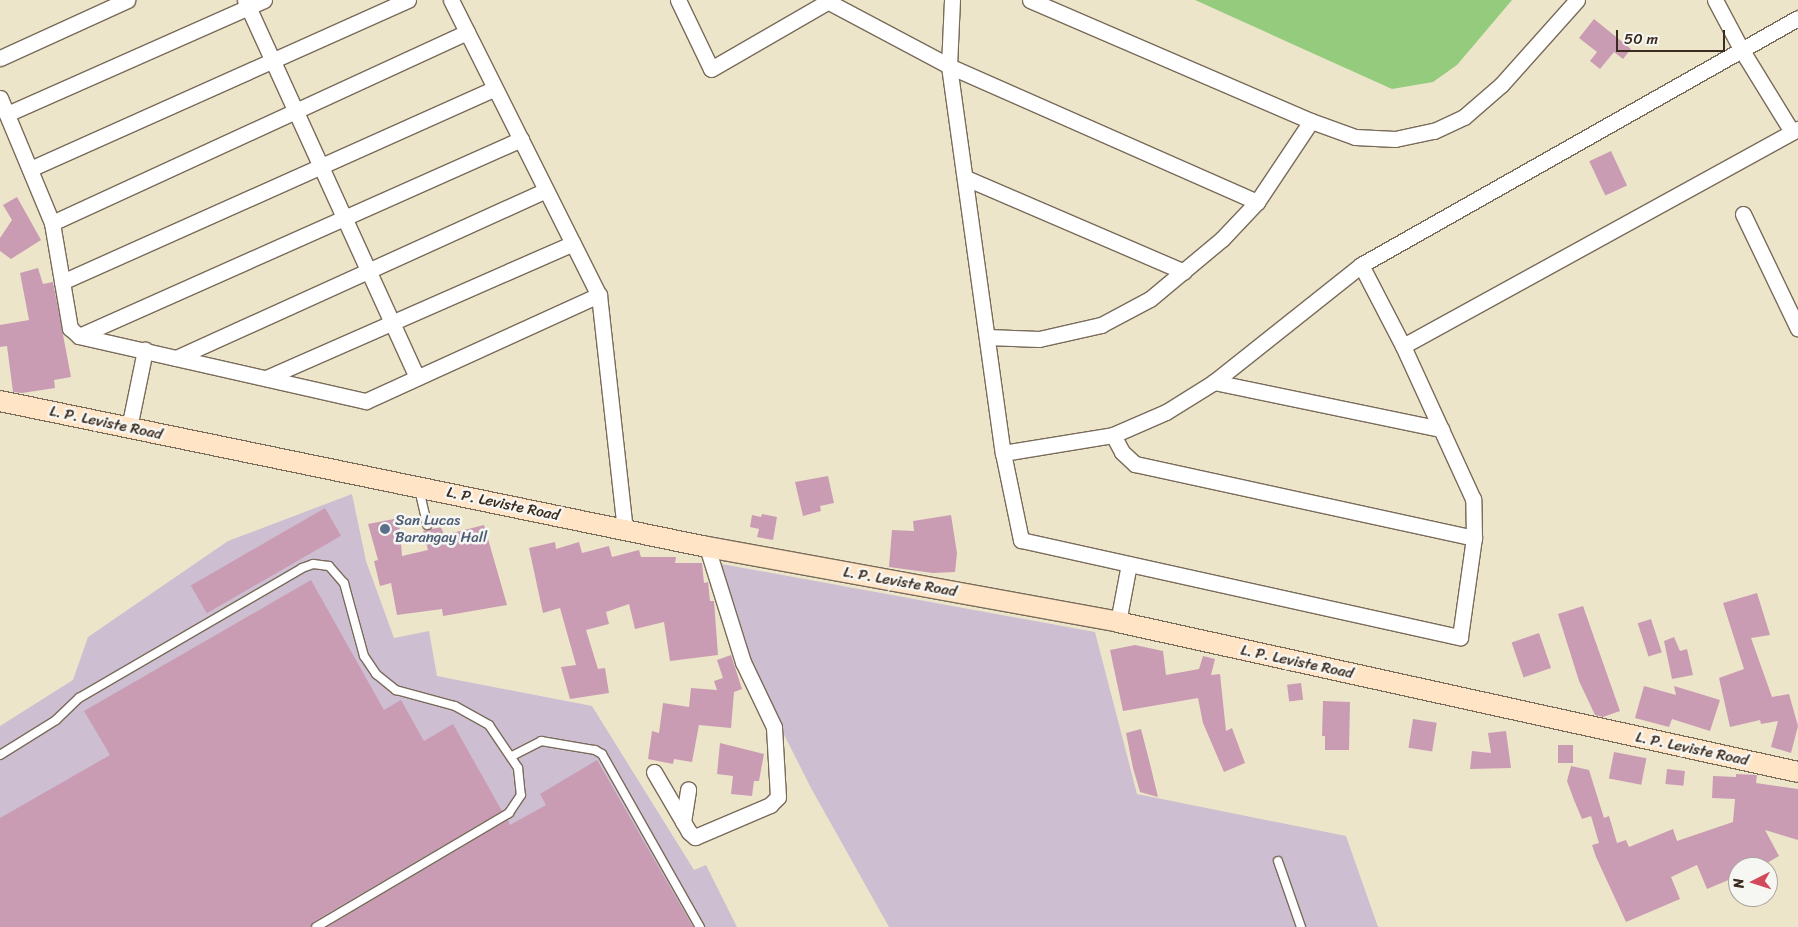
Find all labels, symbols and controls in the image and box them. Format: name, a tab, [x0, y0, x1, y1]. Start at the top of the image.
scale bar	[1618, 20, 1727, 52]
text: 50 m	[1624, 26, 1658, 52]
street label: L. P. Leviste Road	[49, 402, 163, 444]
street label: L. P. Leviste Road	[446, 483, 560, 525]
place label: San Lucas Barangay Hall	[395, 511, 487, 546]
marker: San Lucas Barangay Hall	[379, 523, 391, 535]
street label: L. P. Leviste Road	[843, 563, 957, 601]
street label: L. P. Leviste Road	[1240, 641, 1354, 683]
street label: L. P. Leviste Road	[1635, 728, 1749, 770]
north arrow	[1728, 857, 1778, 907]
text: N	[1726, 877, 1751, 889]

